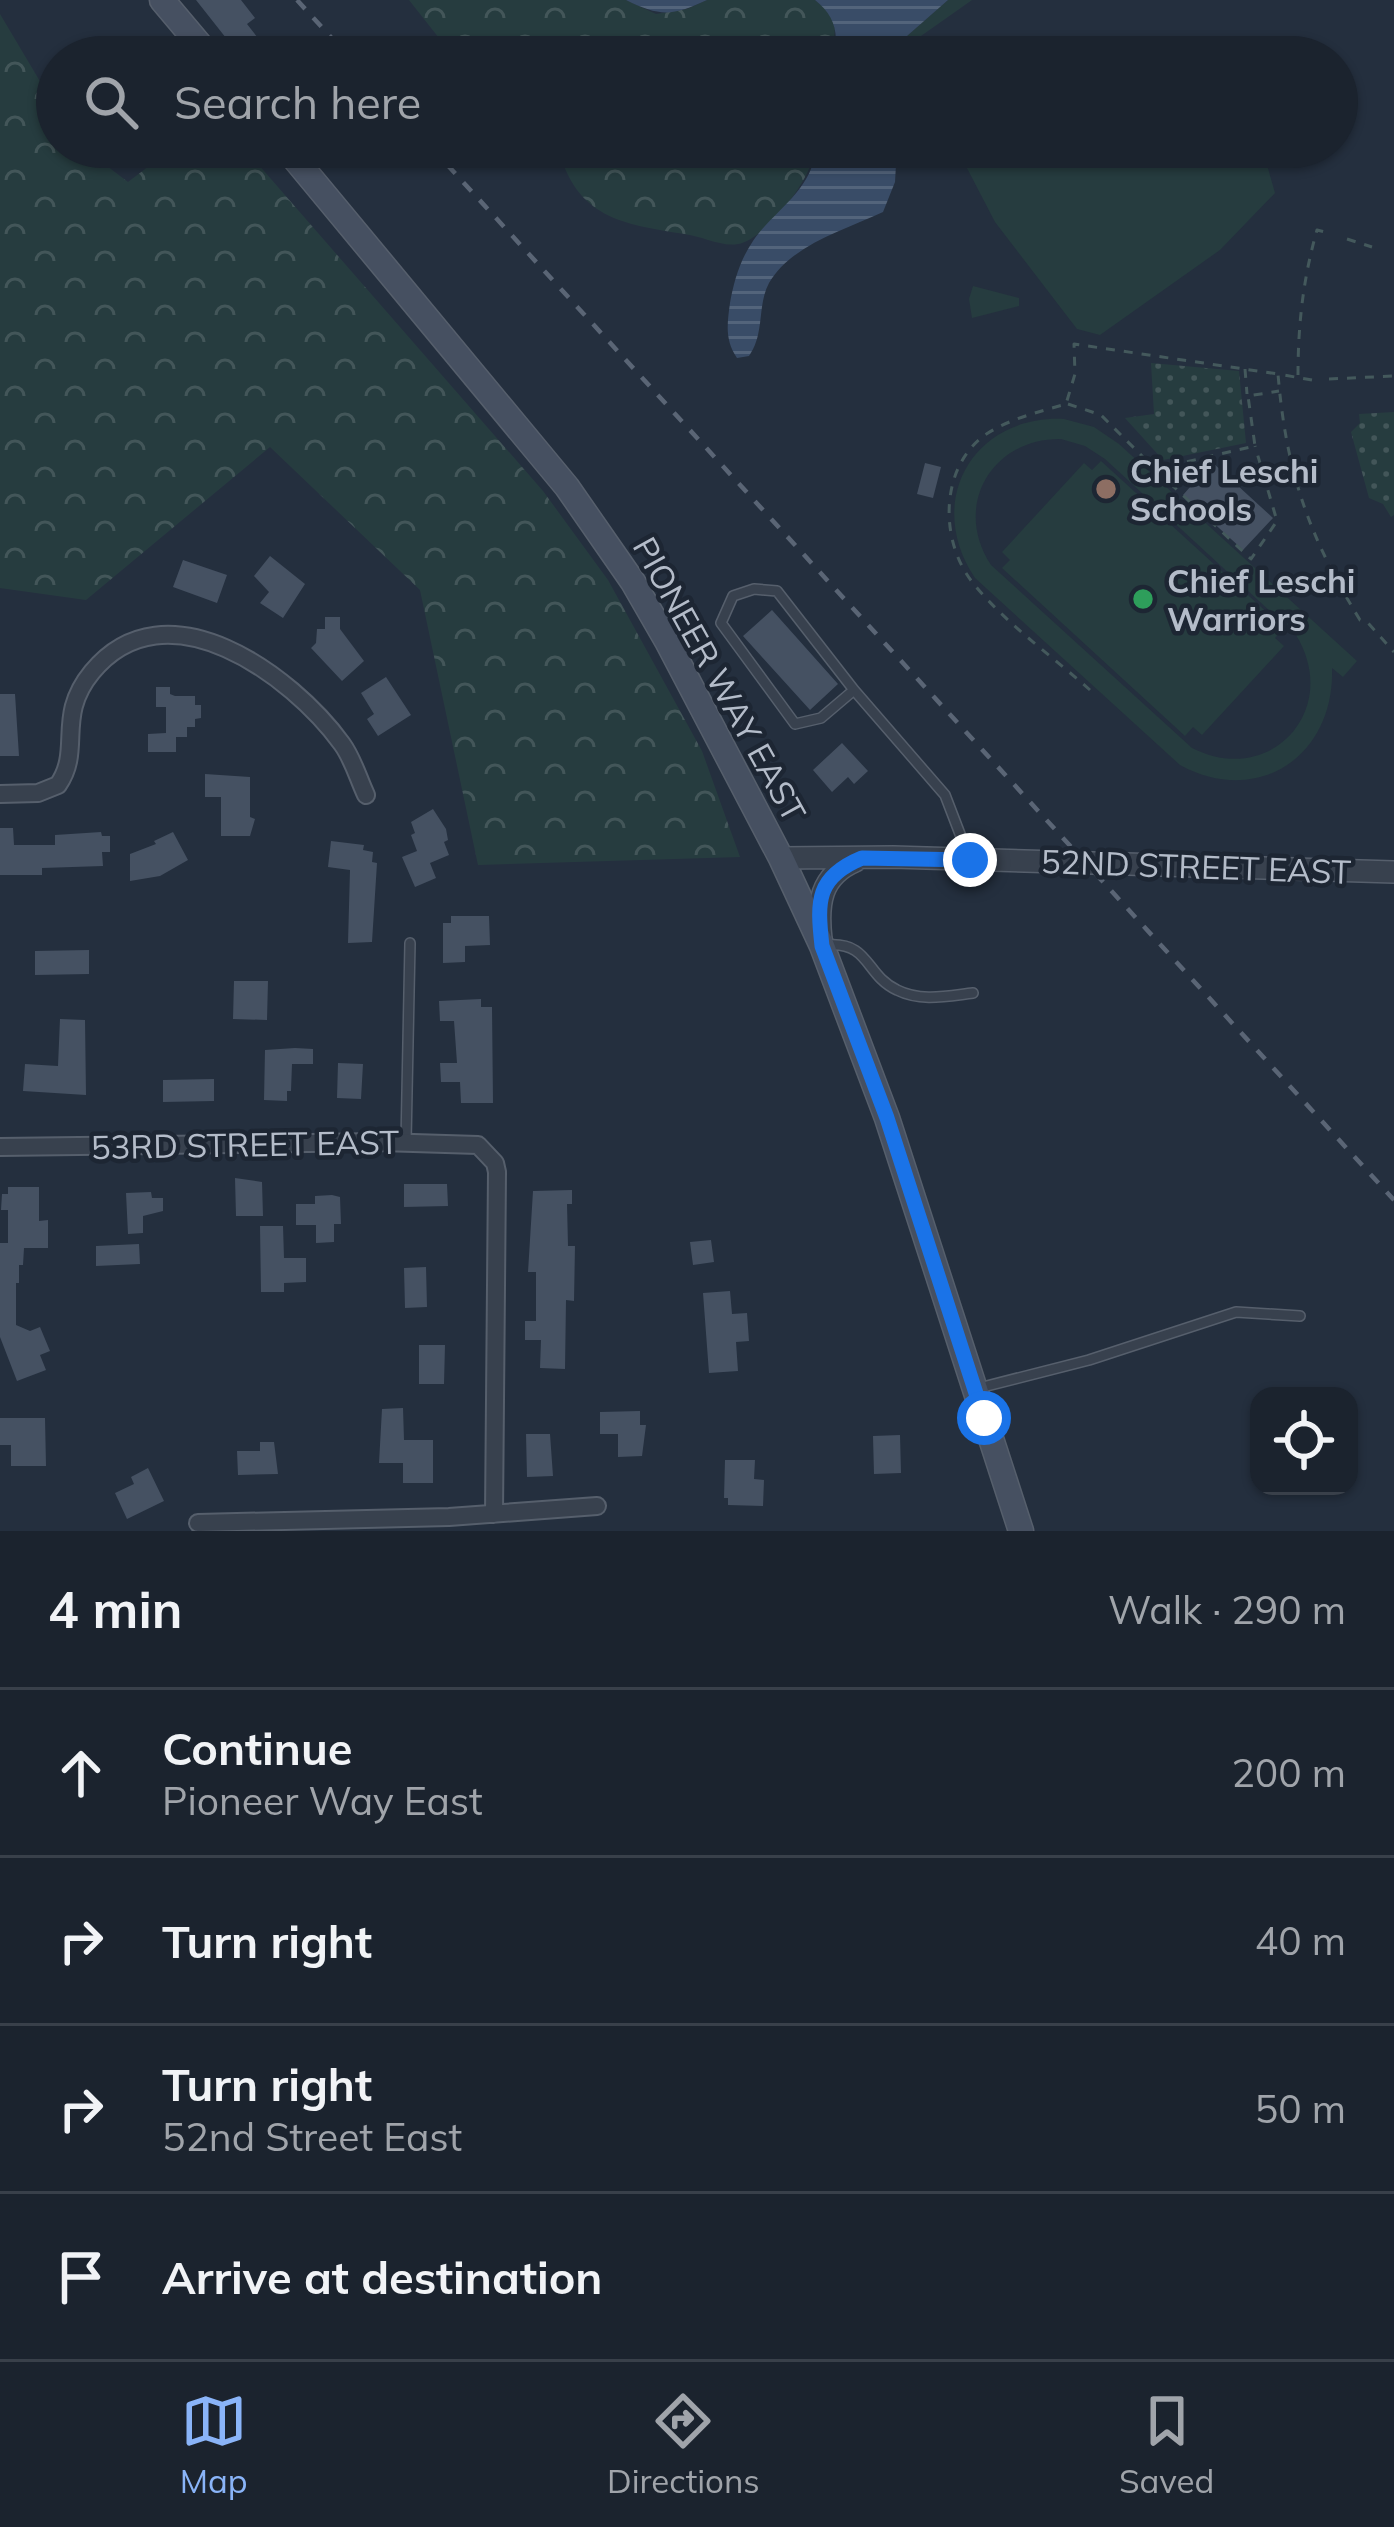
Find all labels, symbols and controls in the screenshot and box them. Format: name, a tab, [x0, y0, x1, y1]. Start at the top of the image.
search box	[36, 36, 1358, 168]
icon: search	[78, 69, 144, 135]
text: Search here	[174, 74, 421, 130]
place label: Chief Leschi Schools	[1130, 450, 1318, 529]
marker: Chief Leschi Schools	[1093, 476, 1119, 502]
street label: PIONEER WAY EAST	[625, 530, 815, 829]
place label: Chief Leschi Warriors	[1167, 560, 1355, 639]
marker: Chief Leschi Warriors	[1130, 586, 1156, 612]
route end	[943, 833, 997, 887]
street label: 52ND STREET EAST	[1040, 840, 1352, 892]
street label: 53RD STREET EAST	[90, 1121, 400, 1167]
map controls	[1250, 1387, 1358, 1495]
button: locate	[1250, 1387, 1358, 1495]
route start	[957, 1391, 1011, 1445]
text: 4 min	[48, 1577, 183, 1641]
text: Walk · 290 m	[1108, 1585, 1346, 1634]
text: Continue	[162, 1720, 352, 1776]
icon: ahead	[48, 1740, 114, 1806]
text: 200 m	[1231, 1748, 1346, 1797]
text: Pioneer Way East	[162, 1776, 483, 1825]
icon: right	[48, 1908, 114, 1974]
text: Turn right	[162, 1913, 372, 1969]
text: 40 m	[1255, 1916, 1346, 1965]
text: Turn right	[162, 2056, 372, 2112]
icon: right	[48, 2076, 114, 2142]
text: 50 m	[1255, 2084, 1346, 2133]
text: 52nd Street East	[162, 2112, 462, 2161]
icon: arrive	[48, 2244, 114, 2310]
text: Arrive at destination	[162, 2249, 602, 2305]
tab: Map	[180, 2388, 248, 2501]
tab: Directions	[607, 2388, 760, 2501]
tab: Saved	[1119, 2388, 1214, 2501]

